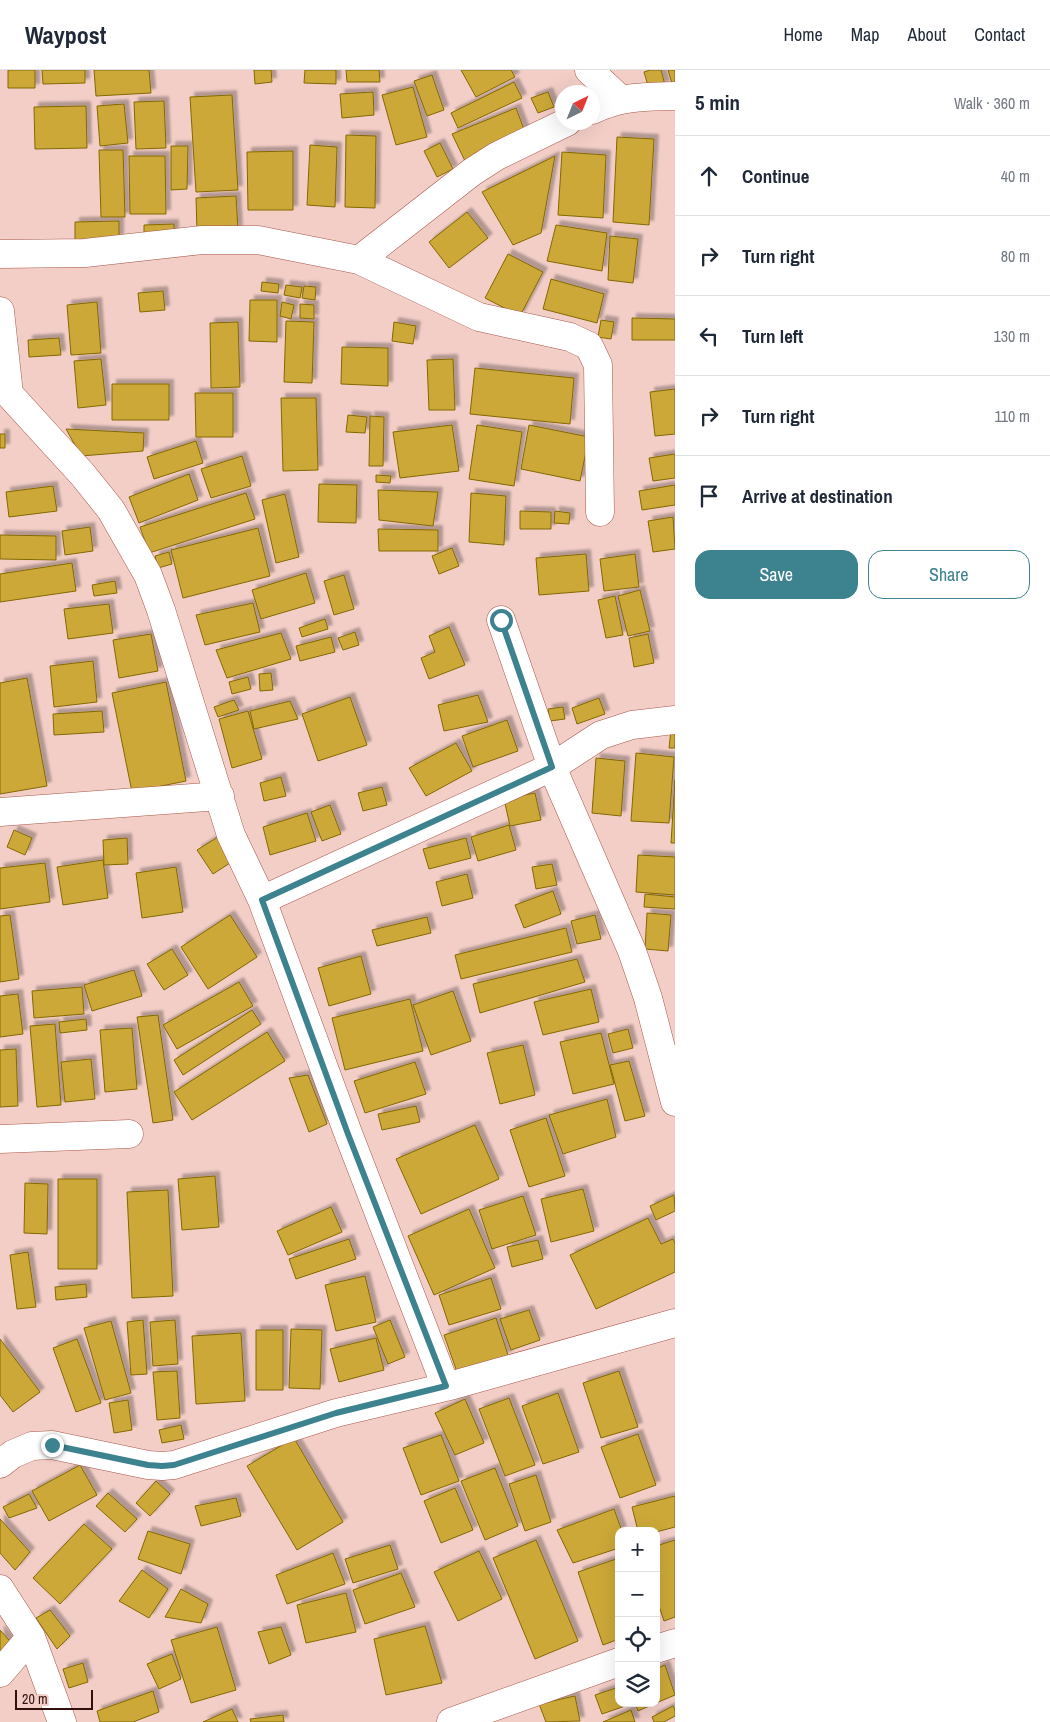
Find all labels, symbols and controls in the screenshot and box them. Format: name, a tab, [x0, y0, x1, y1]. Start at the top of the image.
text: Waypost	[25, 19, 106, 51]
text: Home	[783, 22, 823, 47]
text: Map	[851, 22, 880, 47]
text: About	[908, 22, 946, 47]
text: Contact	[974, 22, 1025, 47]
north arrow	[555, 85, 600, 130]
text: 5 min	[695, 88, 740, 117]
text: Walk · 360 m	[954, 92, 1030, 114]
icon: ahead	[695, 162, 723, 190]
text: Continue	[742, 163, 810, 189]
text: 40 m	[1001, 165, 1030, 187]
icon: right	[695, 242, 723, 270]
text: Turn right	[742, 243, 814, 269]
text: 80 m	[1001, 245, 1030, 267]
icon: left	[695, 322, 723, 350]
text: Turn left	[742, 323, 803, 349]
text: 130 m	[994, 325, 1030, 347]
icon: right	[695, 402, 723, 430]
text: Turn right	[742, 403, 814, 429]
text: 110 m	[994, 405, 1030, 427]
icon: arrive	[695, 482, 723, 510]
text: Arrive at destination	[742, 483, 893, 509]
button: Save	[695, 550, 858, 599]
button: Share	[868, 550, 1030, 599]
route start	[490, 609, 513, 632]
route end	[41, 1434, 64, 1457]
map controls	[615, 1527, 660, 1707]
button: +	[615, 1527, 660, 1572]
button: −	[615, 1572, 660, 1617]
button: locate	[615, 1617, 660, 1662]
button: layers	[615, 1662, 660, 1707]
scale bar	[15, 1687, 92, 1710]
text: 20 m	[22, 1690, 48, 1708]

